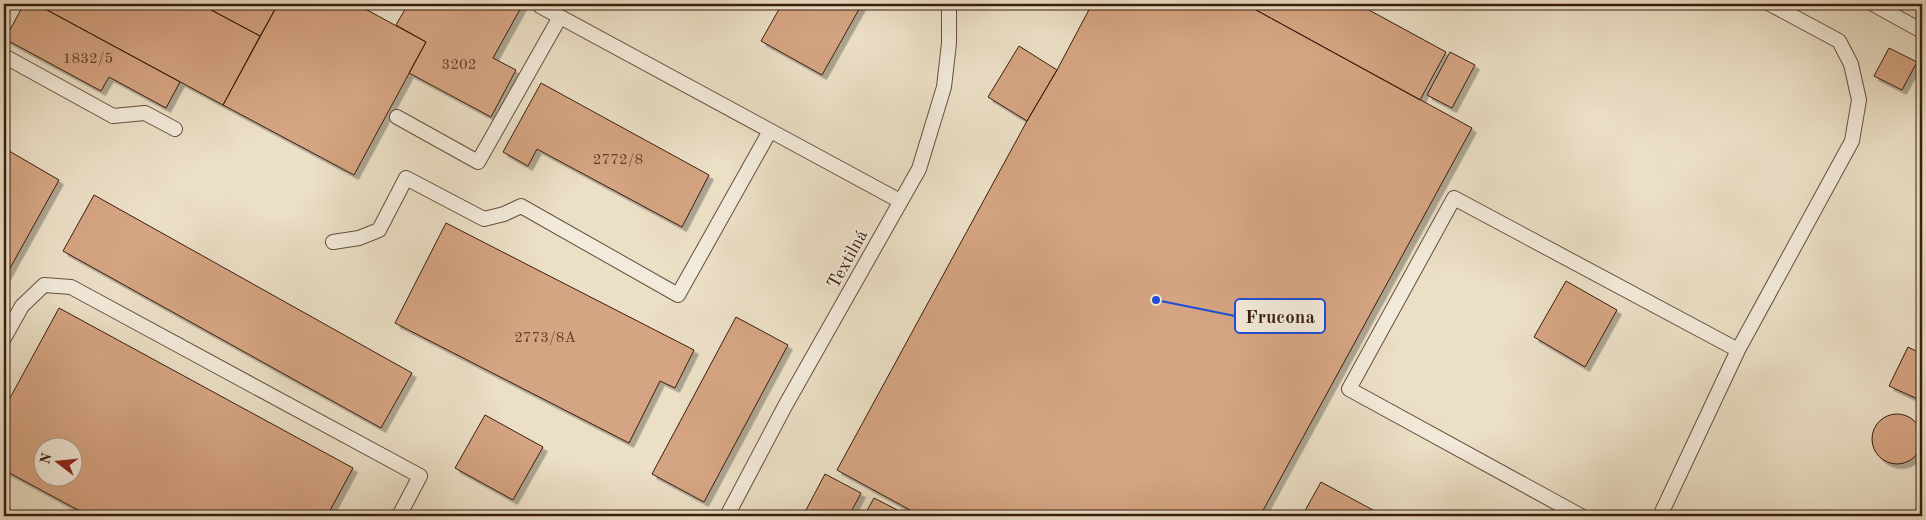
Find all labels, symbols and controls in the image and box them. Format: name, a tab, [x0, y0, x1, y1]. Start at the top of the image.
house number: 1832/5	[63, 52, 113, 67]
house number: 3202	[442, 58, 476, 73]
house number: 2772/8	[593, 153, 643, 168]
street label: Textilná	[825, 227, 871, 292]
callout: Frucona	[1235, 299, 1325, 333]
text: Frucona	[1245, 309, 1315, 328]
house number: 2773/8A	[514, 331, 576, 346]
north arrow	[32, 438, 82, 488]
text: N	[38, 451, 55, 466]

